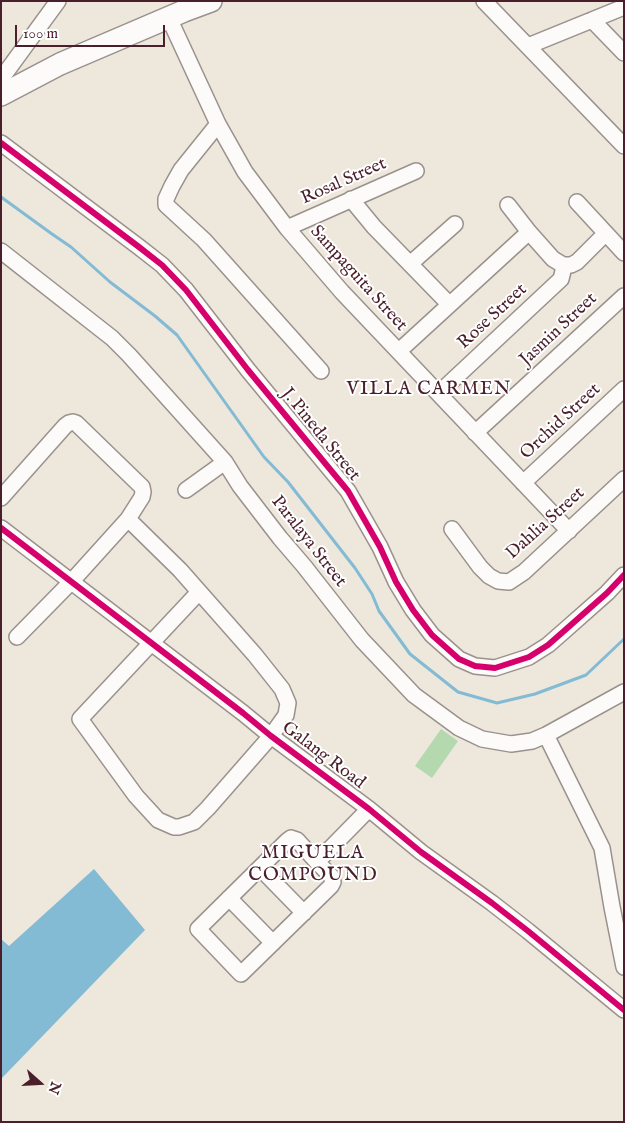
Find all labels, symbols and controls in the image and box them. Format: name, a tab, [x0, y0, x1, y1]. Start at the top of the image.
scale bar	[18, 15, 168, 47]
text: 100 m	[23, 24, 58, 43]
street label: Rosal Street	[298, 154, 390, 210]
street label: Sampaguita Street	[305, 222, 411, 336]
street label: Rose Street	[454, 280, 532, 354]
street label: Jasmin Street	[516, 289, 602, 371]
district label: VILLA CARMEN	[345, 379, 513, 401]
street label: Orchid Street	[516, 379, 606, 465]
street label: J. Pineda Street	[276, 384, 364, 486]
street label: Dahlia Street	[502, 483, 590, 565]
street label: Paralaya Street	[266, 492, 350, 592]
street label: Galang Road	[277, 718, 369, 794]
district label: MIGUELA COMPOUND	[247, 843, 379, 887]
north arrow	[15, 1058, 65, 1108]
text: N	[44, 1079, 65, 1097]

